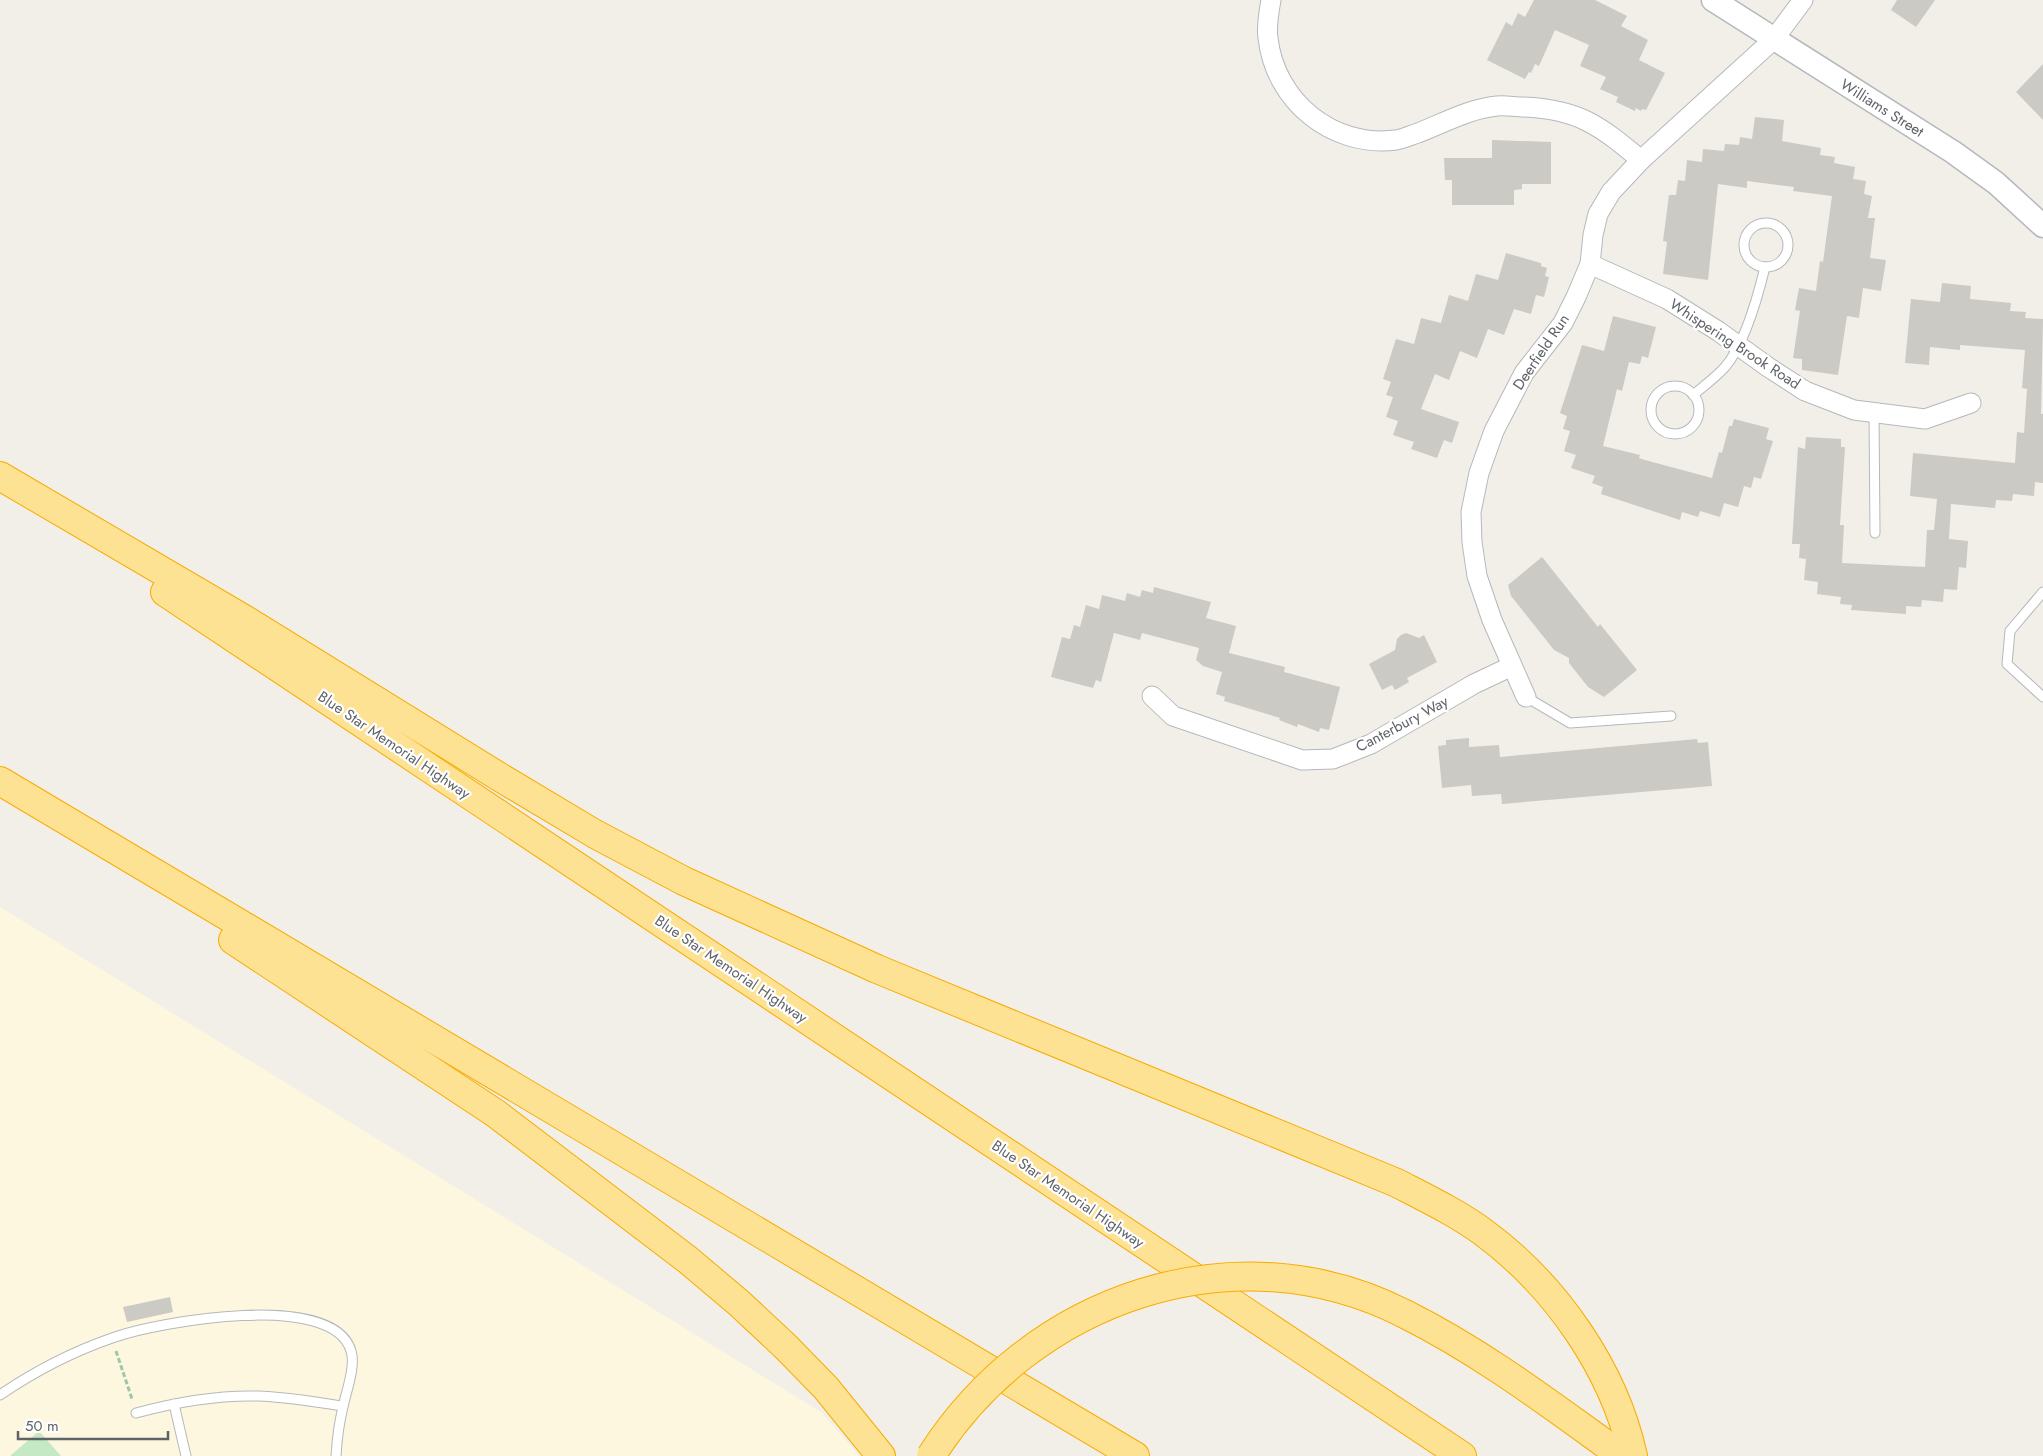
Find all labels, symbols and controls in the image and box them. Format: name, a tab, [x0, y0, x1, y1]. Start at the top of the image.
street label: Williams Street	[1836, 74, 1928, 143]
street label: Whispering Brook Road	[1665, 293, 1805, 395]
street label: Deerfield Run	[1507, 310, 1575, 394]
street label: Blue Star Memorial Highway	[313, 686, 475, 805]
street label: Canterbury Way	[1352, 690, 1453, 758]
street label: Blue Star Memorial Highway	[650, 910, 812, 1029]
street label: Blue Star Memorial Highway	[987, 1135, 1149, 1254]
scale bar	[18, 1408, 168, 1440]
text: 50 m	[25, 1415, 59, 1437]

